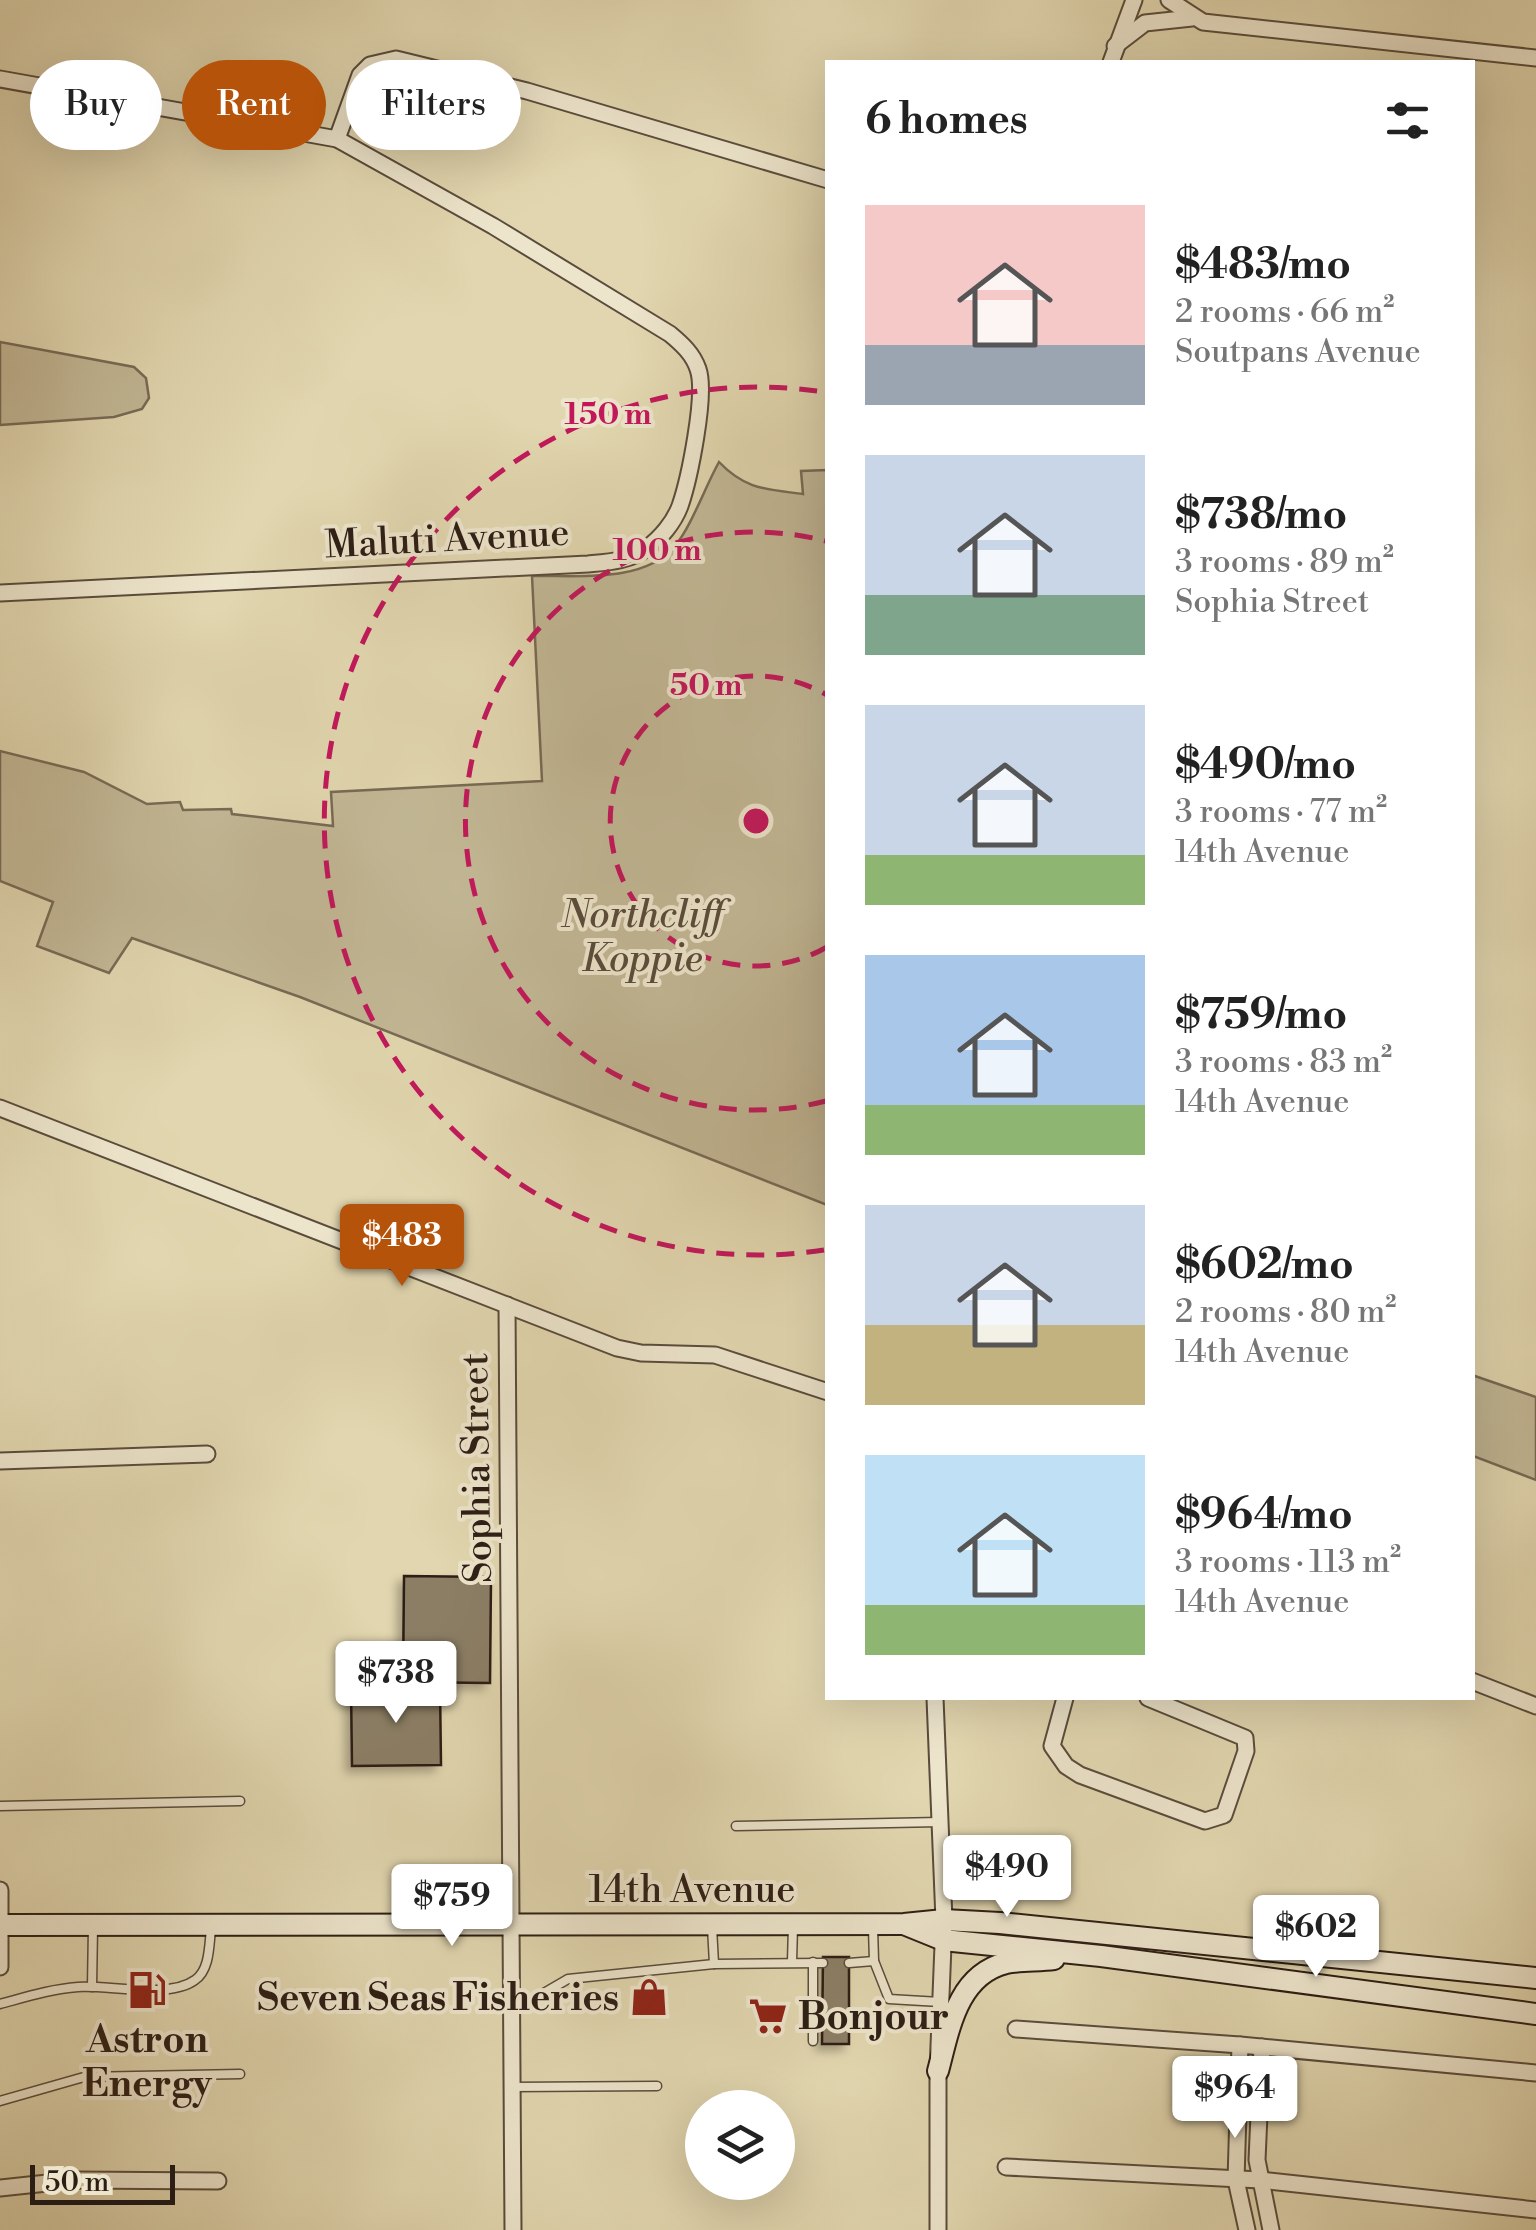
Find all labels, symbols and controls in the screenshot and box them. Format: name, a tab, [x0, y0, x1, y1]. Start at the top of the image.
chip: Buy	[30, 60, 162, 150]
chip: Rent	[182, 60, 326, 150]
chip: Filters	[346, 60, 521, 150]
icon: filters	[1380, 93, 1435, 148]
text: 6 homes	[865, 94, 1028, 147]
text: $483/mo	[1175, 239, 1351, 292]
icon: home	[945, 245, 1065, 365]
text: 2 rooms · 66 m²	[1175, 292, 1394, 332]
text: Soutpans Avenue	[1175, 332, 1421, 372]
text: 150 m	[565, 396, 651, 434]
text: $738/mo	[1175, 489, 1347, 542]
icon: home	[945, 495, 1065, 615]
street label: Maluti Avenue	[324, 510, 571, 569]
text: 100 m	[612, 532, 702, 570]
text: 3 rooms · 89 m²	[1175, 542, 1394, 582]
text: Sophia Street	[1175, 582, 1369, 622]
text: 50 m	[670, 667, 742, 705]
text: $490/mo	[1175, 739, 1356, 792]
icon: home	[945, 745, 1065, 865]
text: 3 rooms · 77 m²	[1175, 792, 1387, 832]
centre of rings	[738, 803, 774, 839]
text: 14th Avenue	[1175, 832, 1349, 872]
park label: Northcliff Koppie	[560, 892, 732, 983]
text: $759/mo	[1175, 989, 1347, 1042]
icon: home	[945, 995, 1065, 1115]
text: 3 rooms · 83 m²	[1175, 1042, 1392, 1082]
text: 14th Avenue	[1175, 1082, 1349, 1122]
pin: $483	[343, 1204, 461, 1289]
text: $483	[362, 1216, 442, 1256]
text: $602/mo	[1175, 1239, 1354, 1292]
icon: home	[945, 1245, 1065, 1365]
text: 2 rooms · 80 m²	[1175, 1292, 1396, 1332]
text: 14th Avenue	[1175, 1332, 1349, 1372]
street label: Sophia Street	[452, 1352, 503, 1584]
text: $964/mo	[1175, 1489, 1353, 1542]
icon: home	[945, 1495, 1065, 1615]
text: 3 rooms · 113 m²	[1175, 1542, 1401, 1582]
text: 14th Avenue	[1175, 1582, 1349, 1622]
pin: $738	[337, 1641, 455, 1726]
text: $738	[357, 1653, 435, 1693]
pin: $490	[948, 1835, 1066, 1920]
text: $490	[965, 1847, 1049, 1887]
pin: $759	[393, 1864, 511, 1949]
street label: 14th Avenue	[588, 1867, 796, 1914]
text: $759	[413, 1876, 491, 1916]
pin: $602	[1257, 1895, 1375, 1980]
text: $602	[1275, 1907, 1357, 1947]
fuel station icon: Astron Energy	[126, 1969, 168, 2011]
place label: Seven Seas Fisheries	[257, 1975, 619, 2022]
shop icon: Seven Seas Fisheries	[628, 1976, 670, 2018]
place label: Bonjour	[798, 1994, 949, 2041]
supermarket icon: Bonjour	[747, 1995, 789, 2037]
place label: Astron Energy	[82, 2017, 213, 2108]
pin: $964	[1176, 2056, 1294, 2141]
text: $964	[1194, 2068, 1276, 2108]
map controls	[685, 2090, 795, 2200]
button: layers	[685, 2090, 795, 2200]
scale bar	[30, 2160, 175, 2204]
text: 50 m	[45, 2165, 109, 2200]

